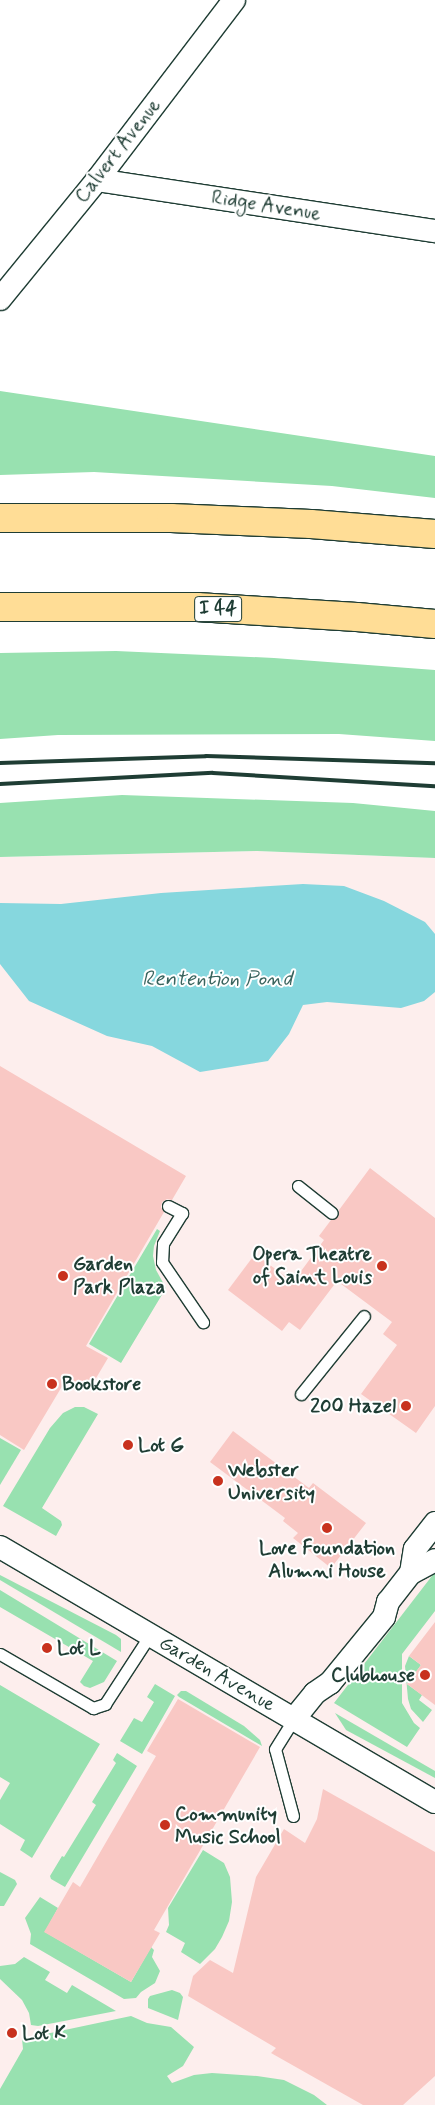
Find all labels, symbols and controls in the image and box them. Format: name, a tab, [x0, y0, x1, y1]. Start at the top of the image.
street label: Calvert Avenue	[68, 92, 168, 210]
street label: Ridge Avenue	[208, 185, 324, 227]
road number: I 44	[193, 592, 243, 626]
water label: Rentention Pond	[145, 966, 289, 992]
place label: Opera Theatre of Saint Louis	[252, 1242, 372, 1289]
place label: Garden Park Plaza	[73, 1252, 165, 1299]
marker: Opera Theatre of Saint Louis	[376, 1260, 388, 1272]
marker: Garden Park Plaza	[57, 1270, 69, 1282]
place label: Bookstore	[62, 1372, 141, 1396]
marker: Bookstore	[46, 1378, 58, 1390]
place label: 200 Hazel	[310, 1394, 396, 1418]
marker: 200 Hazel	[400, 1400, 412, 1412]
place label: Lot G	[138, 1433, 184, 1457]
marker: Lot G	[122, 1439, 134, 1451]
place label: Webster University	[228, 1458, 315, 1505]
marker: Webster University	[212, 1475, 224, 1487]
marker: Love Foundation Alumni House	[321, 1522, 333, 1534]
place label: Love Foundation Alumni House	[260, 1536, 394, 1583]
street label: Garden Avenue	[156, 1632, 278, 1716]
place label: Lot L	[57, 1636, 102, 1660]
marker: Lot L	[41, 1642, 53, 1654]
place label: Clubhouse	[331, 1663, 415, 1687]
marker: Clubhouse	[419, 1669, 431, 1681]
place label: Community Music School	[175, 1802, 281, 1849]
marker: Community Music School	[159, 1819, 171, 1831]
place label: Lot K	[22, 2021, 68, 2045]
marker: Lot K	[6, 2027, 18, 2039]

